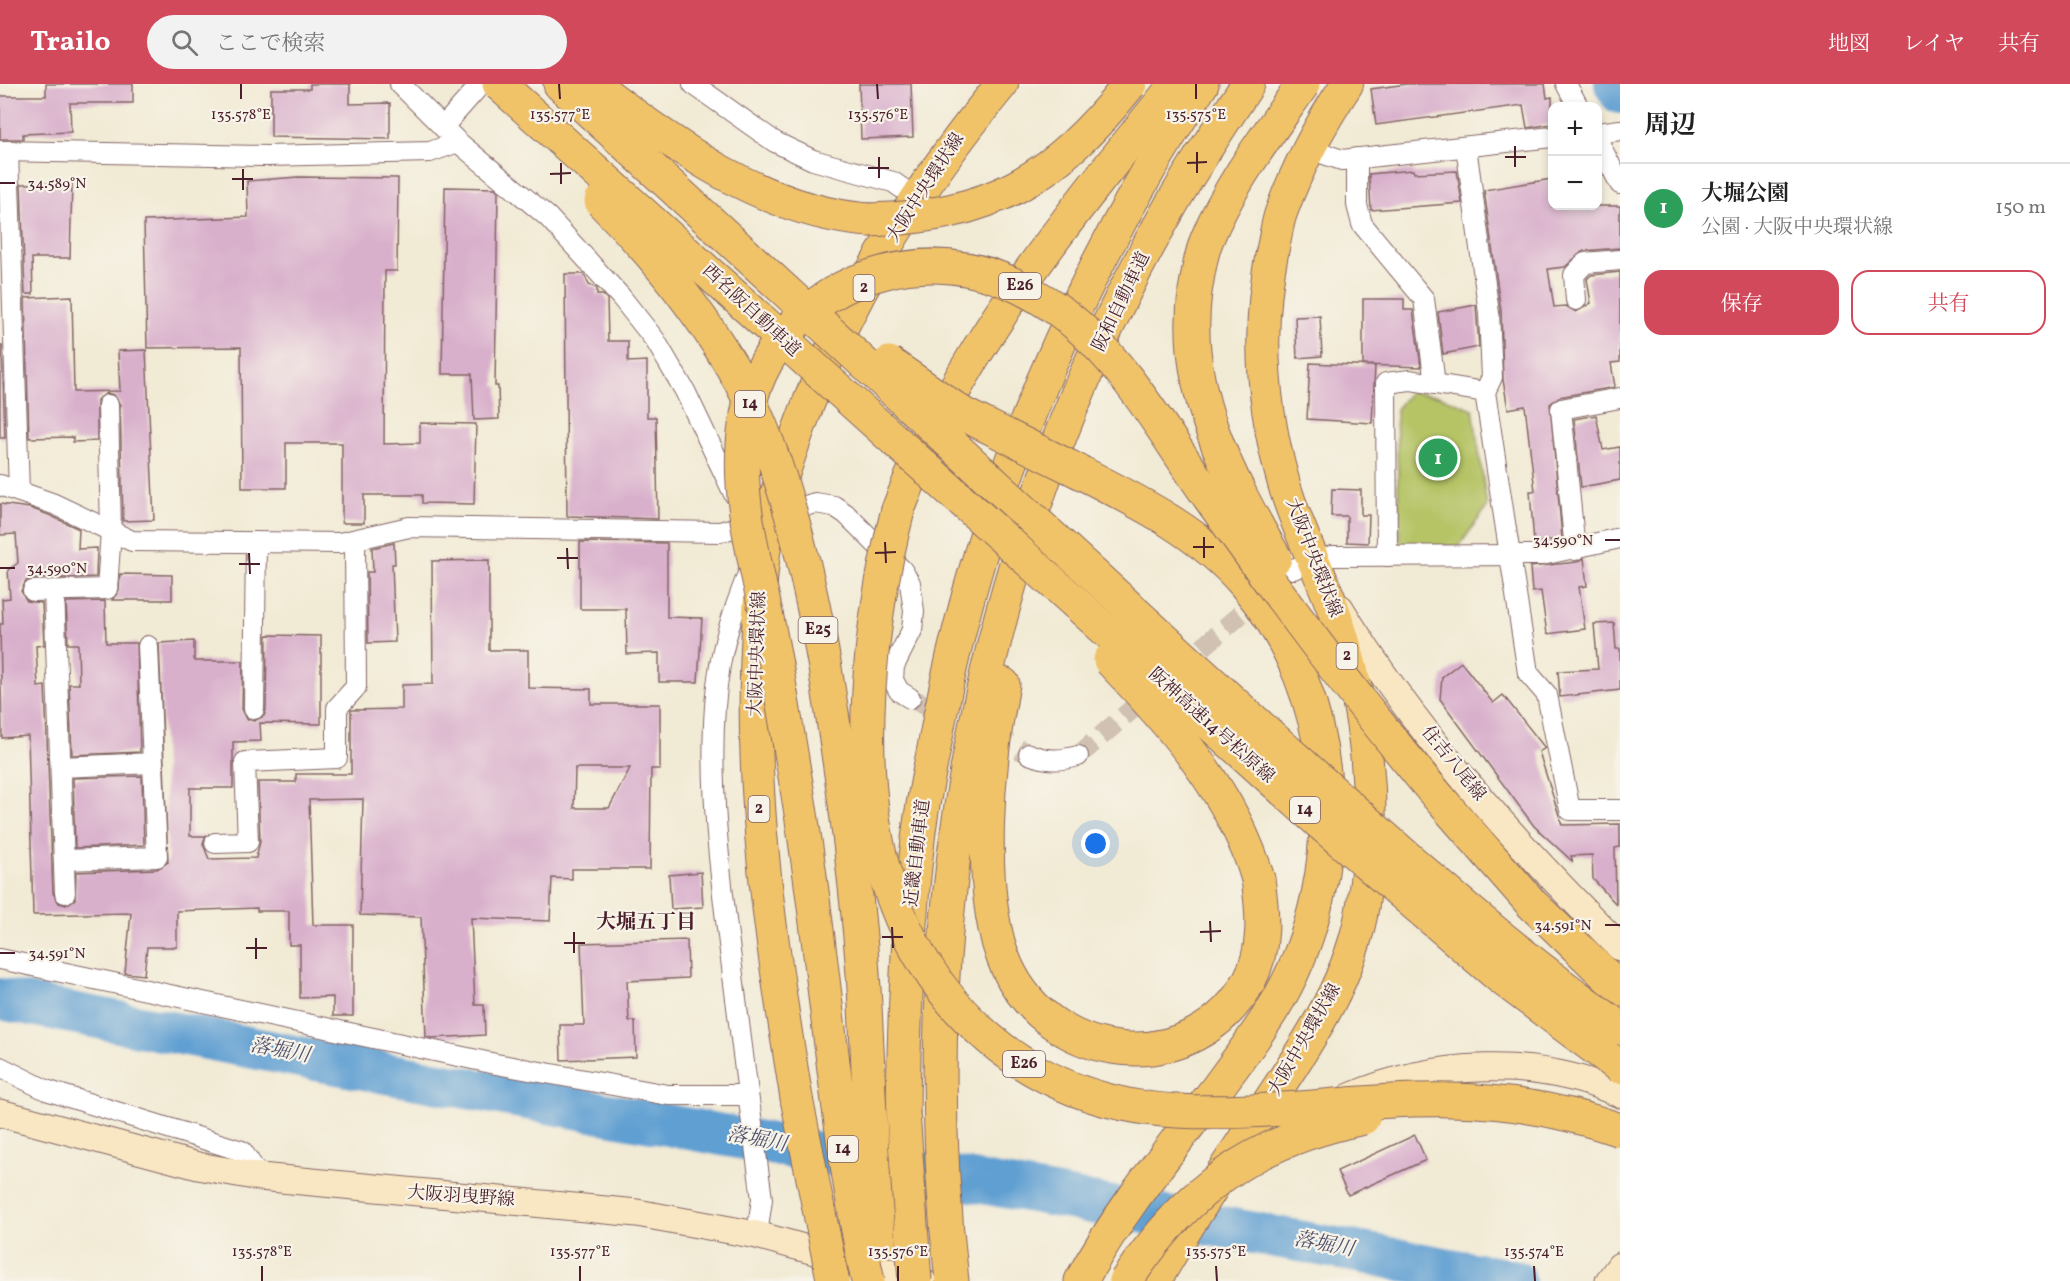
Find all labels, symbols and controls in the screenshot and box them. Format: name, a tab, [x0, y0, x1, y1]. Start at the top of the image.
search box	[147, 15, 567, 69]
text: Trailo	[30, 23, 111, 62]
icon: search	[168, 26, 201, 59]
text: ここで検索	[216, 29, 326, 60]
text: 地図	[1828, 30, 1870, 59]
text: レイヤ	[1903, 30, 1965, 59]
text: 共有	[1998, 30, 2040, 59]
map controls	[1548, 102, 1602, 210]
button: +	[1548, 102, 1602, 156]
text: 135.578°E	[211, 105, 271, 126]
text: 135.577°E	[530, 105, 590, 126]
text: 135.576°E	[848, 105, 908, 126]
text: 135.575°E	[1166, 105, 1226, 126]
text: 周辺	[1644, 108, 1696, 144]
street label: 大阪中央環状線	[881, 128, 971, 248]
button: −	[1548, 156, 1602, 210]
text: 34.589°N	[28, 174, 86, 195]
text: 大堀公園	[1701, 179, 1789, 210]
text: 1	[1659, 194, 1668, 222]
text: 150 m	[1995, 194, 2046, 222]
text: 公園 · 大阪中央環状線	[1701, 214, 1893, 242]
street label: 阪和自動車道	[1087, 248, 1157, 356]
street label: 西名阪自動車道	[696, 259, 806, 363]
button: 保存	[1644, 270, 1839, 335]
button: 共有	[1851, 270, 2046, 335]
road number: E26	[999, 273, 1041, 299]
road number: 2	[854, 275, 874, 301]
road number: 14	[735, 391, 765, 417]
pin: 1	[1418, 436, 1458, 481]
street label: 大阪中央環状線	[1279, 495, 1347, 621]
text: 34.590°N	[1533, 531, 1593, 552]
text: 34.590°N	[27, 559, 87, 580]
street label: 大阪中央環状線	[743, 591, 773, 717]
road number: E25	[798, 617, 838, 643]
road number: 2	[1336, 643, 1358, 669]
street label: 阪神高速14号松原線	[1143, 663, 1279, 789]
street label: 住吉八尾線	[1415, 721, 1491, 807]
road number: 2	[748, 796, 770, 822]
road number: 14	[1290, 797, 1320, 823]
street label: 近畿自動車道	[899, 798, 937, 908]
your location	[1081, 829, 1110, 858]
district label: 大堀五丁目	[596, 909, 696, 937]
text: 34.591°N	[1534, 916, 1592, 937]
text: 34.591°N	[28, 944, 86, 965]
street label: 大阪中央環状線	[1263, 979, 1347, 1101]
water label: 落堀川	[248, 1032, 314, 1071]
road number: E26	[1003, 1051, 1045, 1077]
water label: 落堀川	[725, 1121, 791, 1160]
road number: 14	[828, 1136, 858, 1162]
street label: 大阪羽曳野線	[406, 1181, 516, 1213]
water label: 落堀川	[1292, 1226, 1358, 1265]
text: 135.578°E	[232, 1242, 292, 1263]
text: 135.577°E	[550, 1242, 610, 1263]
text: 135.576°E	[868, 1242, 928, 1263]
text: 135.575°E	[1186, 1242, 1246, 1263]
text: 135.574°E	[1504, 1242, 1564, 1263]

